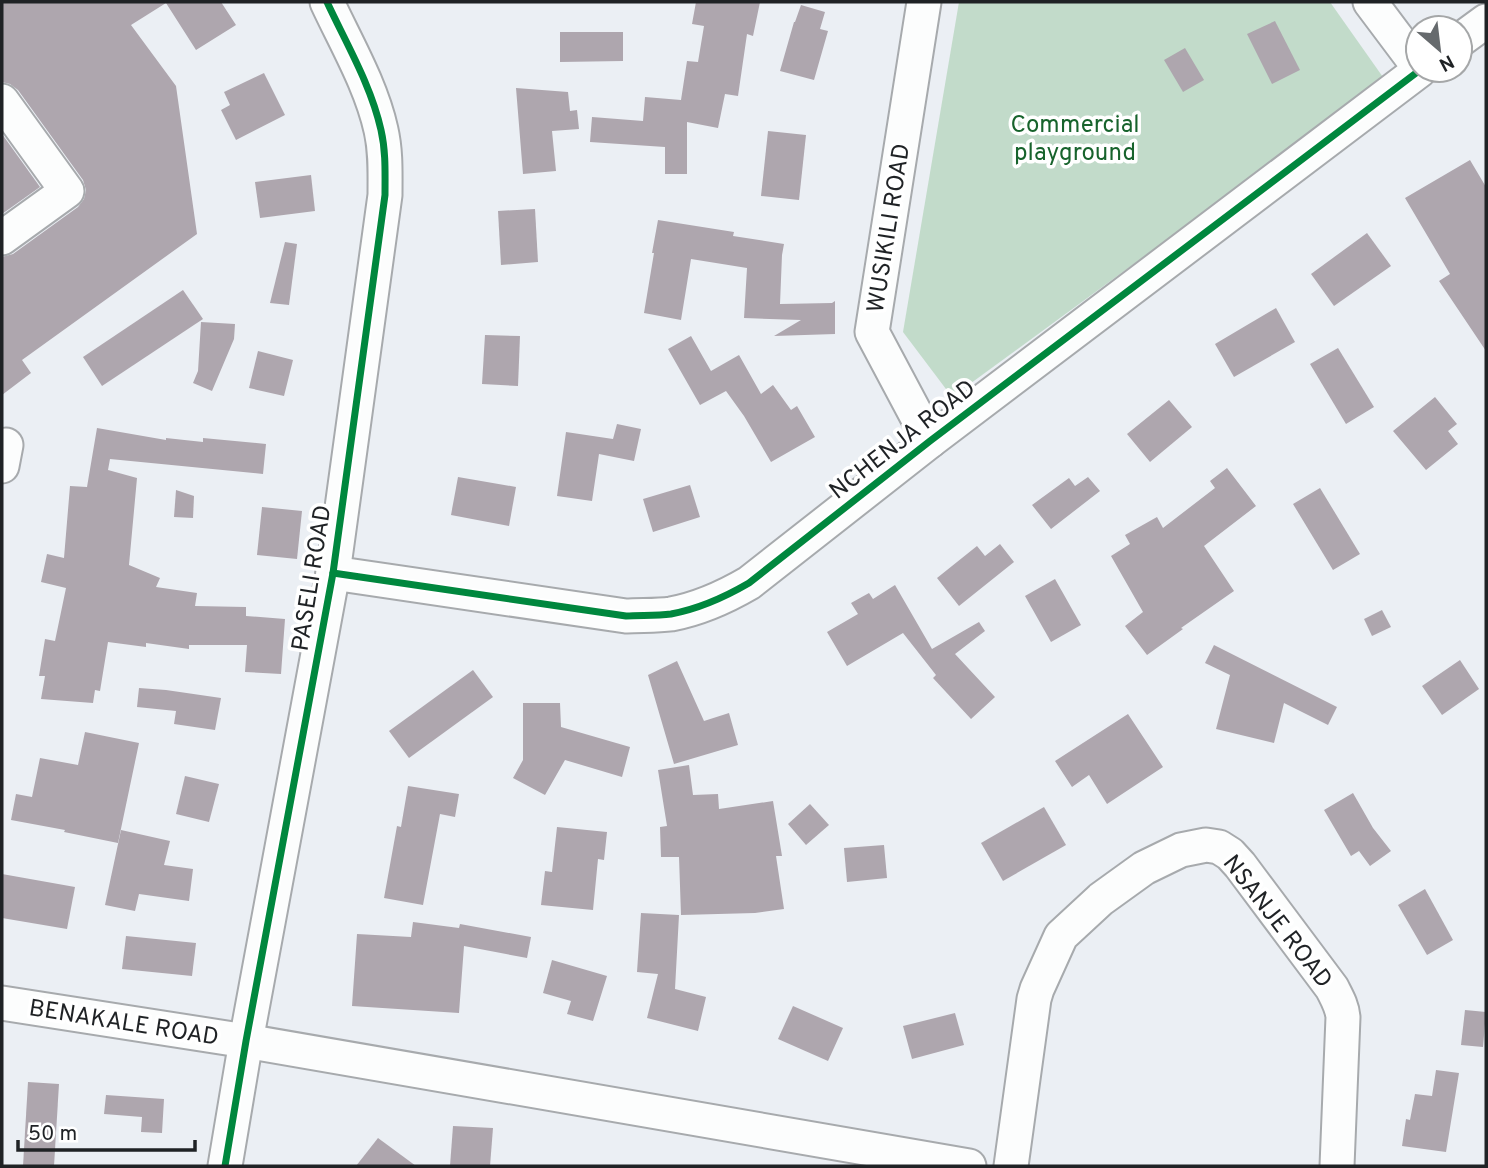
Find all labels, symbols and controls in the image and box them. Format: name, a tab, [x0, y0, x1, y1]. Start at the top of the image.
north arrow	[1404, 14, 1474, 84]
text: N	[1434, 48, 1458, 76]
park label: Commercial playground	[1010, 111, 1140, 169]
street label: WUSIKILI ROAD	[862, 142, 918, 315]
street label: NCHENJA ROAD	[824, 374, 982, 507]
street label: PASELI ROAD	[287, 503, 339, 654]
street label: NSANJE ROAD	[1215, 850, 1338, 995]
street label: BENAKALE ROAD	[27, 994, 221, 1054]
scale bar	[18, 1108, 194, 1152]
text: 50 m	[28, 1121, 77, 1148]

